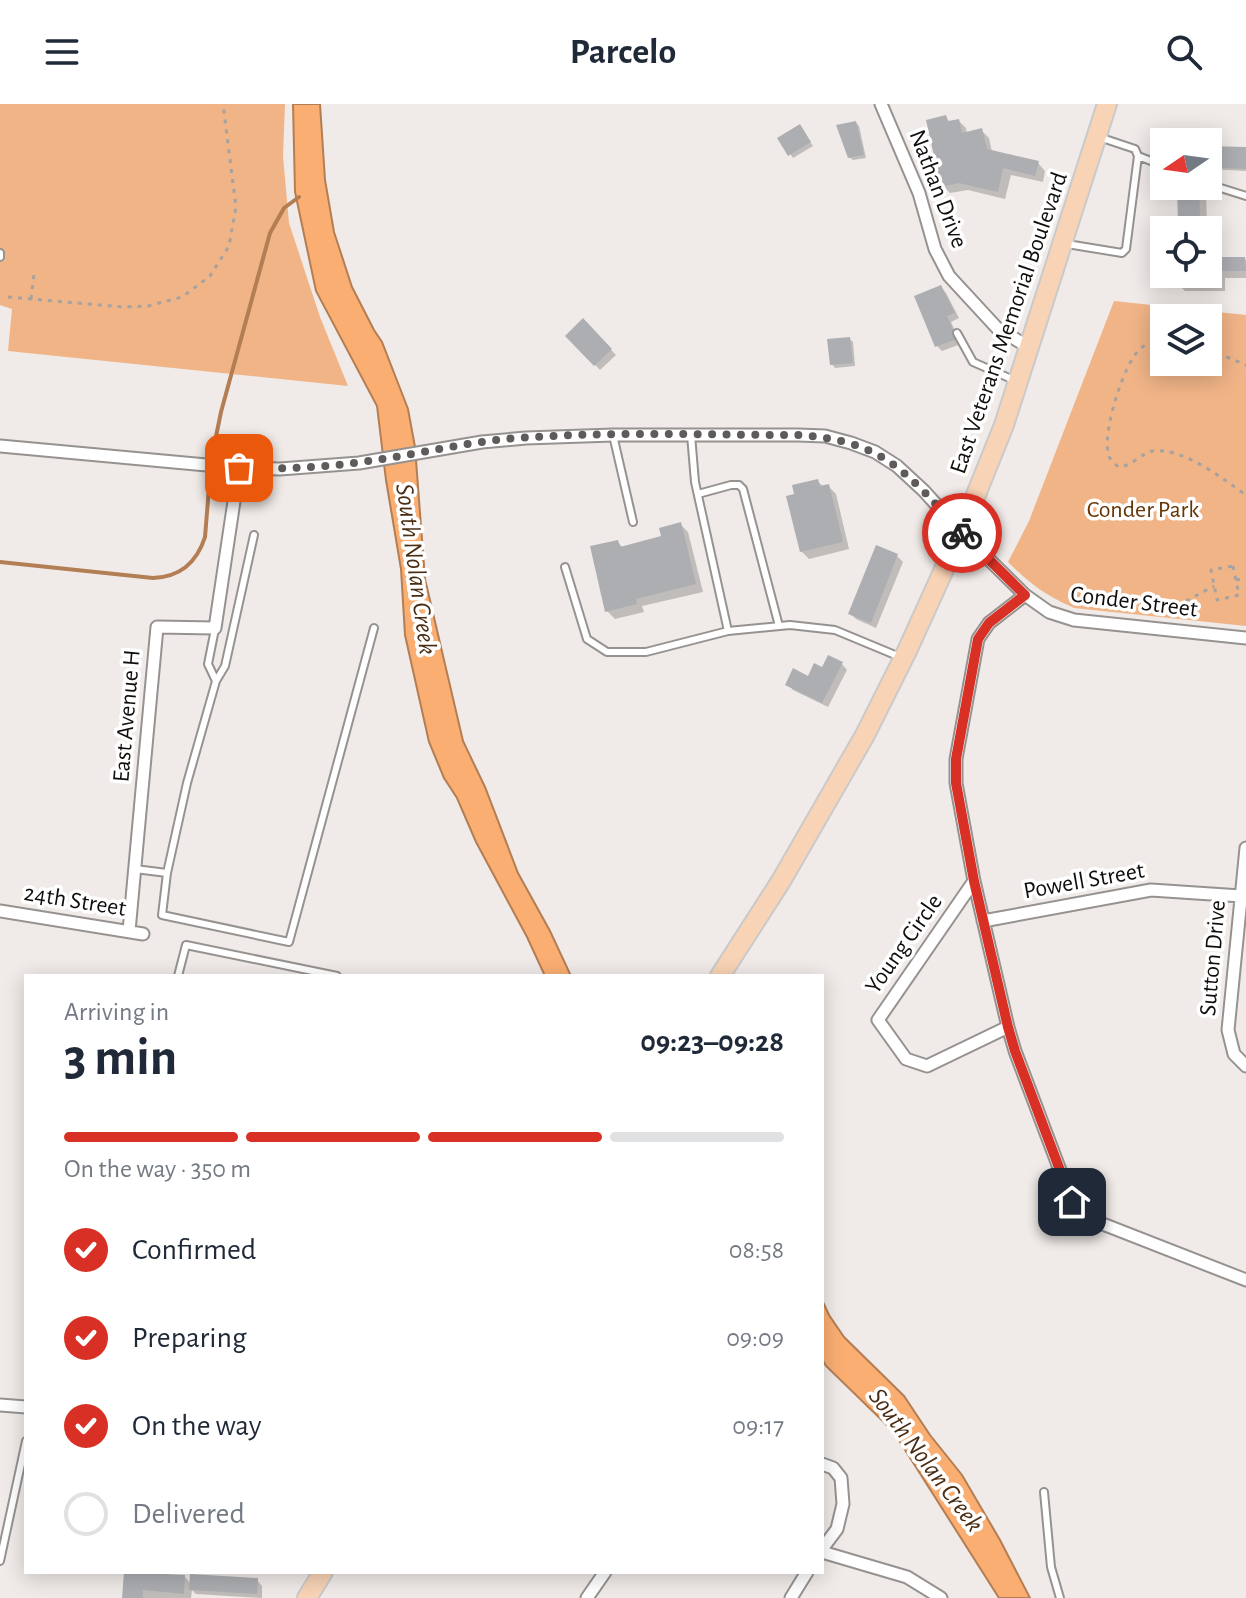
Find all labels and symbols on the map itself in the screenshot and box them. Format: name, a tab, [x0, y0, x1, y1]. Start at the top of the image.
street label: Nathan Drive	[905, 127, 971, 251]
north arrow	[1150, 128, 1222, 200]
street label: East Veterans Memorial Boulevard	[946, 169, 1072, 477]
pin	[205, 434, 273, 502]
water label: South Nolan Creek	[391, 482, 441, 656]
courier	[922, 493, 1002, 573]
park label: Conder Park	[1087, 498, 1199, 522]
street label: Conder Street	[1069, 582, 1199, 622]
street label: East Avenue H	[109, 649, 145, 783]
street label: Powell Street	[1022, 859, 1147, 903]
street label: 24th Street	[22, 881, 128, 921]
street label: Young Circle	[861, 890, 947, 998]
street label: Sutton Drive	[1196, 899, 1230, 1017]
pin	[1038, 1168, 1106, 1236]
water label: South Nolan Creek	[864, 1383, 988, 1537]

